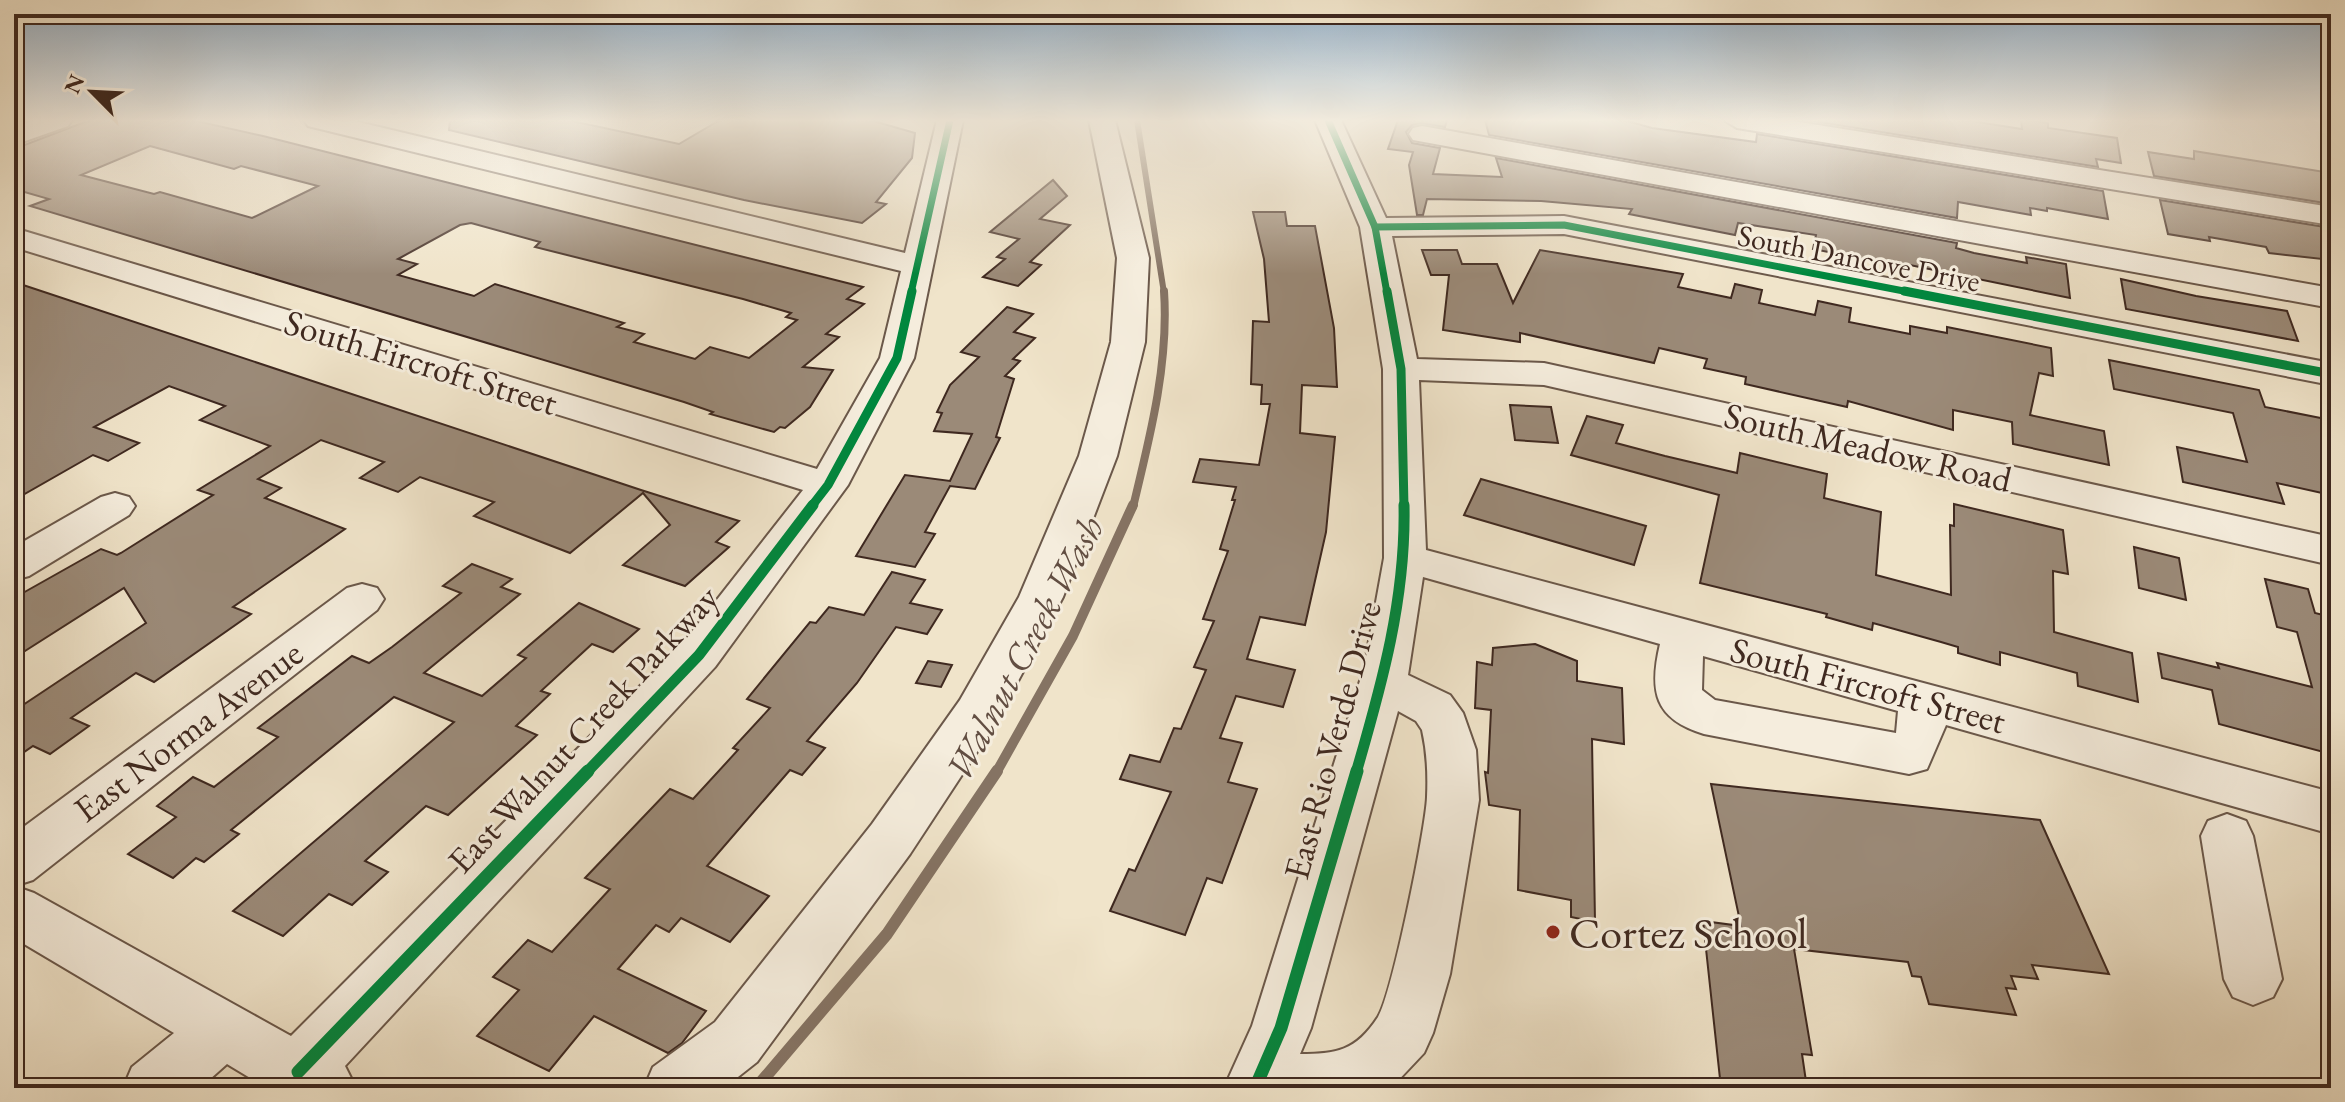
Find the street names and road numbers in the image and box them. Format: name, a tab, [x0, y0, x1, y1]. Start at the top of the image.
street label: South Dancove Drive	[1734, 215, 1984, 301]
street label: South Fircroft Street	[279, 298, 564, 426]
street label: South Meadow Road	[1720, 391, 2017, 503]
street label: East Walnut Creek Parkway	[437, 575, 729, 883]
street label: East Rio Verde Drive	[1272, 596, 1392, 884]
street label: South Fircroft Street	[1725, 626, 2011, 744]
street label: East Norma Avenue	[64, 629, 312, 833]

